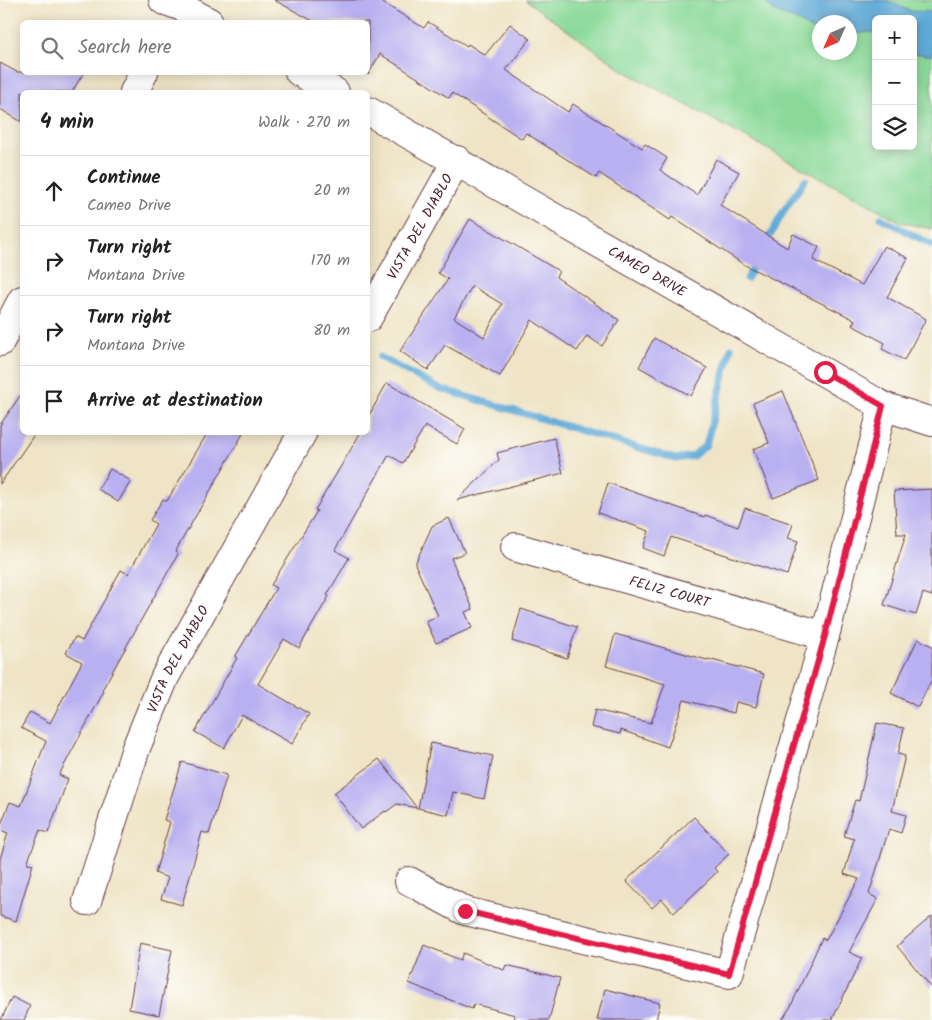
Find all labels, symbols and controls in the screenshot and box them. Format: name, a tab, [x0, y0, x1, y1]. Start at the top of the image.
north arrow	[812, 15, 857, 60]
map controls	[872, 15, 917, 150]
button: +	[872, 15, 917, 60]
search box	[20, 20, 370, 75]
text: Search here	[78, 33, 172, 63]
icon: search	[38, 34, 66, 62]
button: −	[872, 60, 917, 105]
button: layers	[872, 105, 917, 150]
text: 4 min	[40, 106, 94, 139]
text: Walk · 270 m	[258, 110, 350, 135]
text: Continue	[87, 163, 160, 193]
street label: VISTA DEL DIABLO	[382, 170, 459, 284]
icon: ahead	[40, 177, 68, 205]
text: 20 m	[314, 178, 350, 203]
text: Cameo Drive	[87, 193, 171, 218]
text: Turn right	[87, 233, 172, 263]
street label: CAMEO DRIVE	[603, 241, 691, 304]
icon: right	[40, 247, 68, 275]
text: 170 m	[310, 248, 350, 273]
text: Montana Drive	[87, 263, 185, 288]
text: Turn right	[87, 303, 172, 333]
icon: right	[40, 317, 68, 345]
text: 80 m	[313, 318, 350, 343]
text: Montana Drive	[87, 333, 185, 358]
route start	[814, 361, 837, 384]
text: Arrive at destination	[87, 386, 263, 416]
icon: arrive	[40, 387, 68, 415]
street label: FELIZ COURT	[627, 570, 714, 615]
street label: VISTA DEL DIABLO	[142, 601, 215, 716]
route end	[454, 900, 477, 923]

